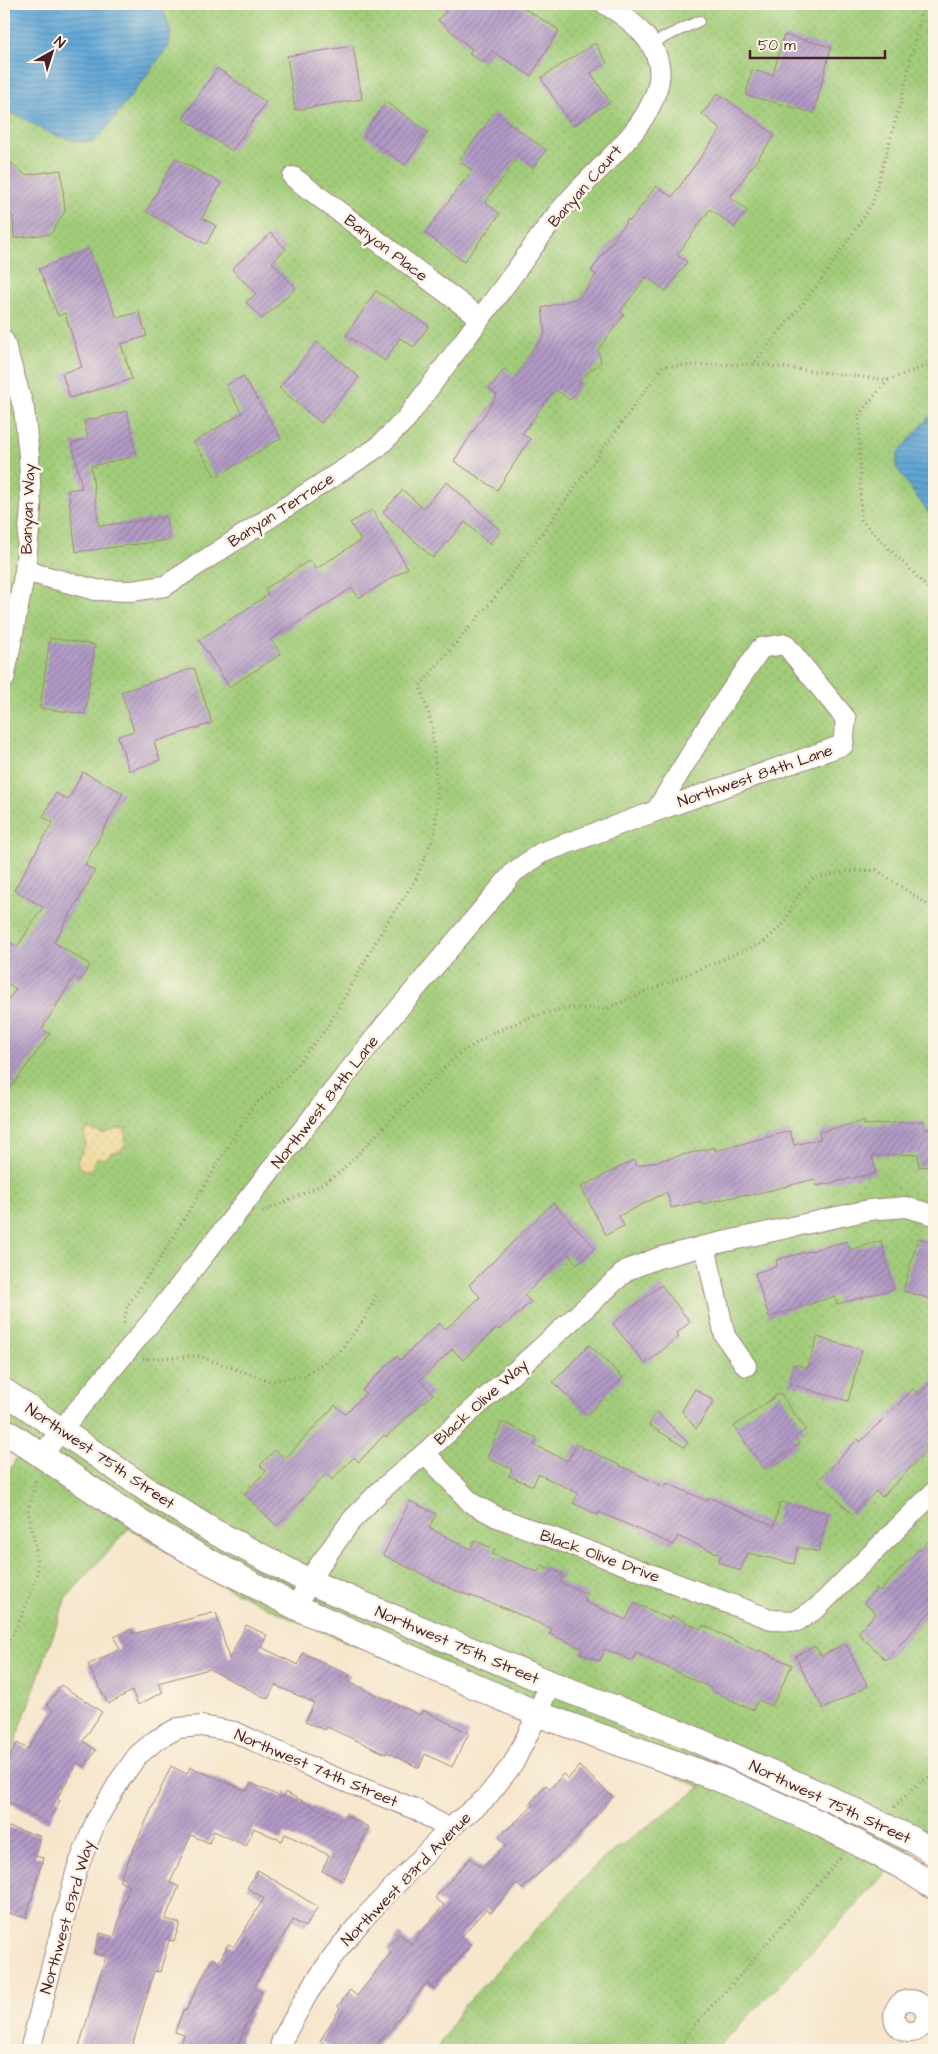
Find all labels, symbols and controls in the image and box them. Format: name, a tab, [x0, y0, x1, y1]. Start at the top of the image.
north arrow	[28, 28, 78, 78]
scale bar	[750, 28, 886, 60]
text: N	[50, 32, 69, 53]
text: 50 m	[758, 35, 796, 56]
street label: Banyan Court	[543, 140, 628, 233]
street label: Banyon Place	[339, 209, 433, 288]
street label: Banyan Way	[15, 463, 42, 555]
street label: Banyan Terrace	[224, 467, 339, 553]
street label: Northwest 84th Lane	[675, 739, 836, 813]
street label: Northwest 84th Lane	[266, 1031, 384, 1173]
street label: Black Olive Way	[429, 1354, 534, 1451]
street label: Northwest 75th Street	[21, 1398, 180, 1515]
street label: Black Olive Drive	[537, 1524, 663, 1588]
street label: Northwest 75th Street	[372, 1600, 543, 1690]
street label: Northwest 74th Street	[231, 1724, 402, 1813]
street label: Northwest 75th Street	[746, 1755, 915, 1849]
street label: Northwest 83rd Avenue	[336, 1807, 476, 1951]
street label: Northwest 83rd Way	[35, 1837, 100, 1997]

